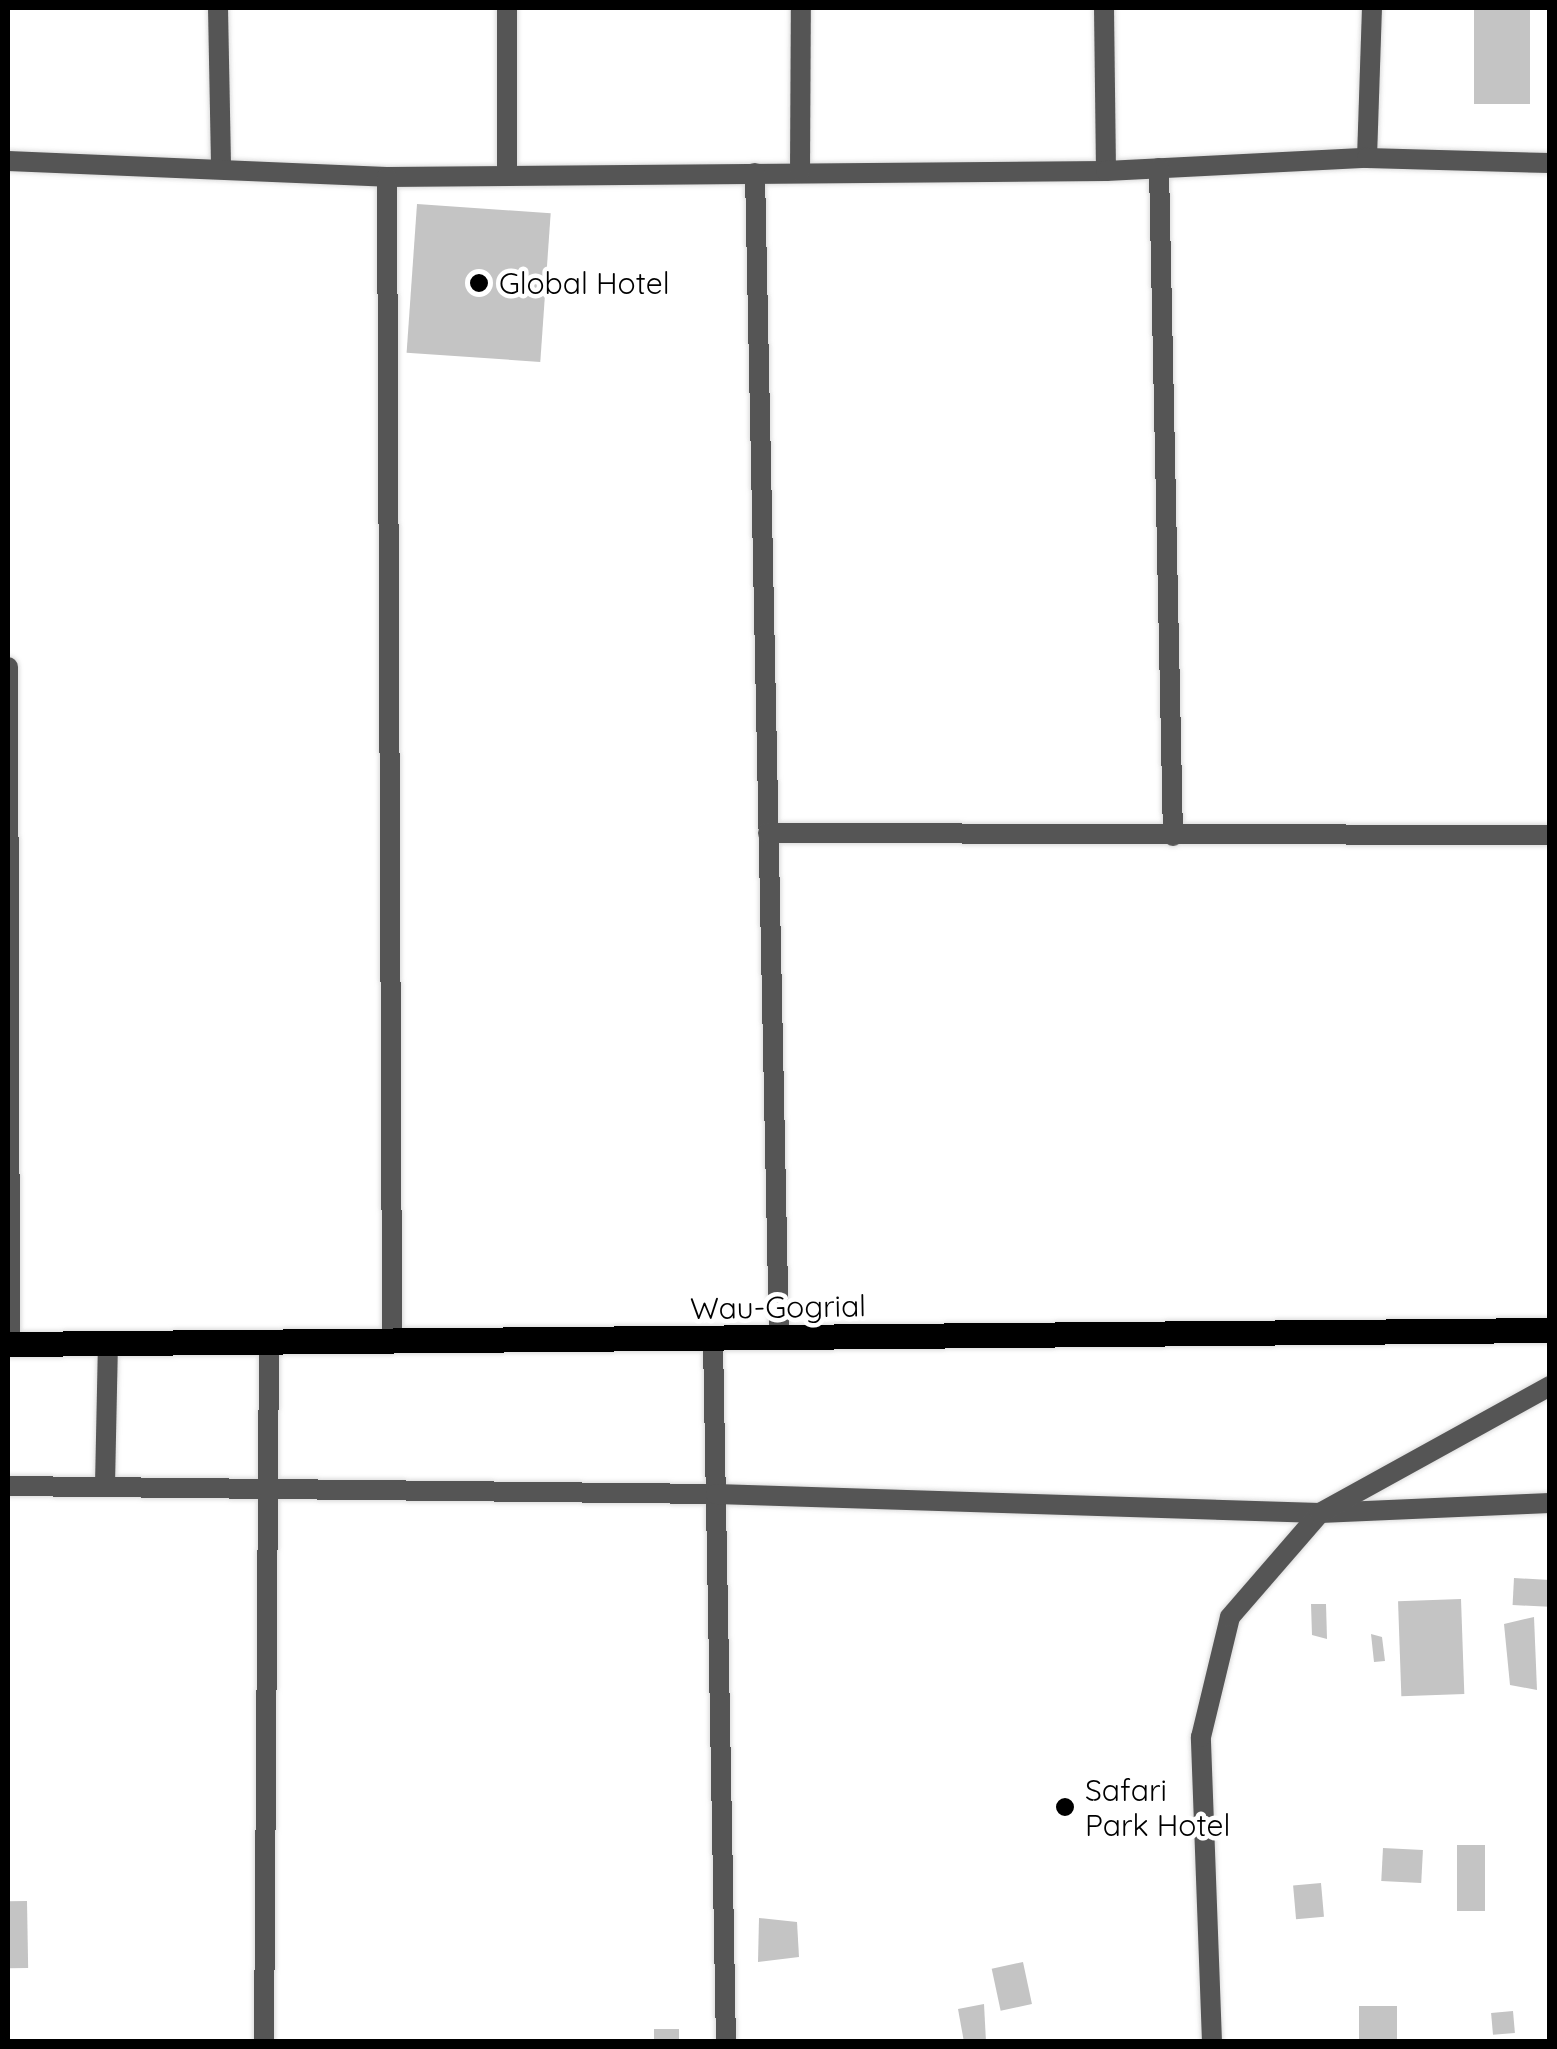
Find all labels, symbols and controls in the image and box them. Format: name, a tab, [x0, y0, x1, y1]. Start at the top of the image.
place label: Global Hotel	[499, 265, 670, 301]
marker: Global Hotel	[468, 272, 490, 294]
street label: Wau-Gogrial	[690, 1287, 866, 1327]
place label: Safari Park Hotel	[1085, 1772, 1230, 1842]
marker: Safari Park Hotel	[1054, 1796, 1076, 1818]

